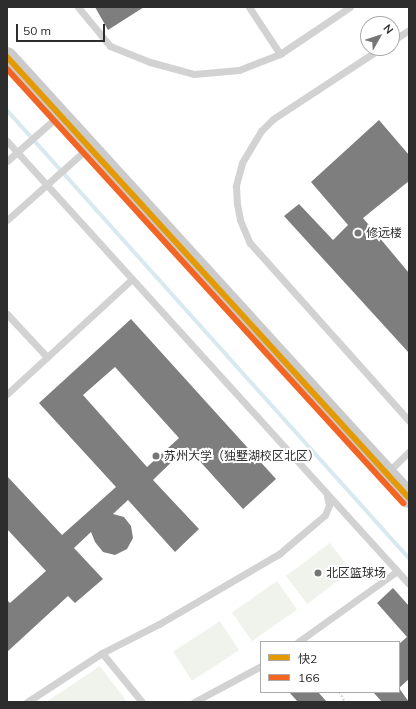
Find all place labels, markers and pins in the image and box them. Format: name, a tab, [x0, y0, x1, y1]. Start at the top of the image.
place label: 修远楼	[366, 226, 402, 240]
marker: 修远楼	[353, 228, 363, 238]
place label: 苏州大学（独墅湖校区北区）	[164, 449, 320, 463]
marker: 苏州大学（独墅湖校区北区）	[151, 451, 161, 461]
place label: 北区篮球场	[326, 566, 386, 580]
marker: 北区篮球场	[313, 568, 323, 578]

